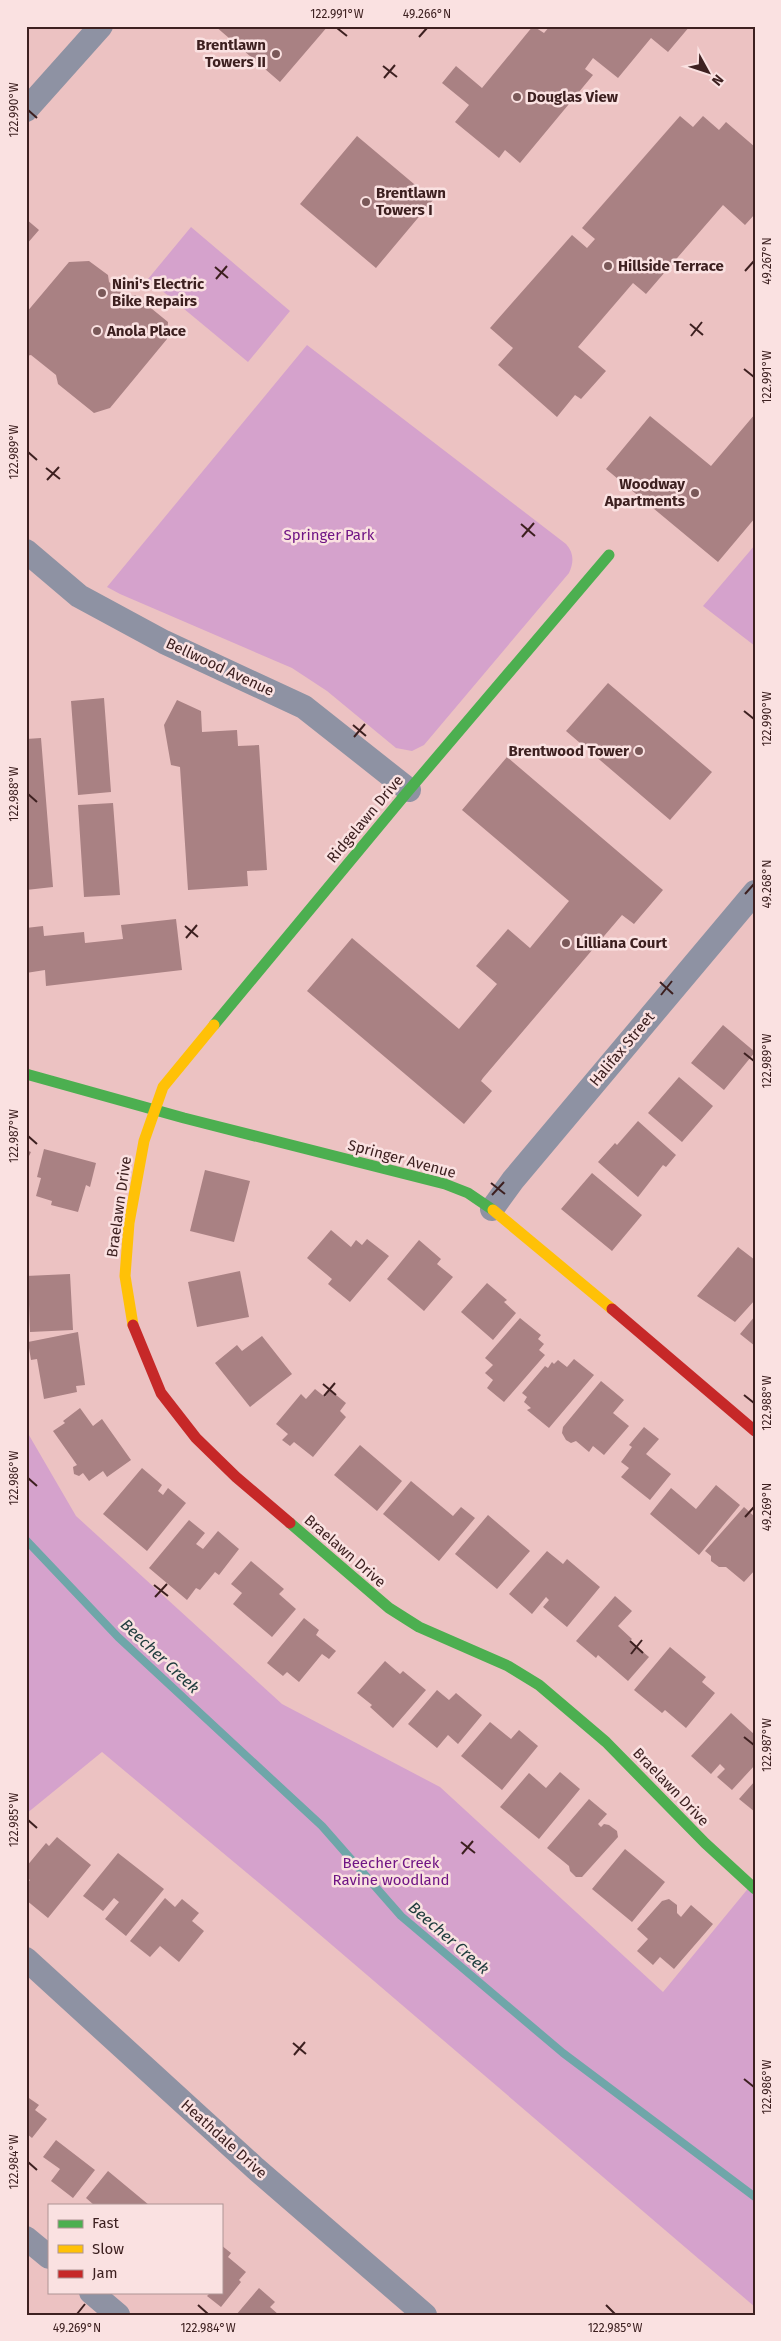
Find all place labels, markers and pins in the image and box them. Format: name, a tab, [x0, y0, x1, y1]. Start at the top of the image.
place label: Brentlawn Towers II	[196, 36, 266, 71]
marker: Brentlawn Towers II	[270, 48, 282, 60]
place label: Douglas View	[527, 88, 619, 106]
marker: Douglas View	[511, 91, 523, 103]
place label: Brentlawn Towers I	[376, 184, 446, 219]
marker: Brentlawn Towers I	[360, 196, 372, 208]
place label: Hillside Terrace	[618, 257, 724, 275]
marker: Hillside Terrace	[602, 260, 614, 272]
place label: Nini's Electric Bike Repairs	[112, 275, 205, 310]
marker: Nini's Electric Bike Repairs	[96, 287, 108, 299]
place label: Anola Place	[106, 322, 186, 340]
marker: Anola Place	[91, 325, 103, 337]
place label: Woodway Apartments	[604, 475, 685, 510]
marker: Woodway Apartments	[689, 487, 701, 499]
place label: Brentwood Tower	[509, 742, 630, 760]
marker: Brentwood Tower	[633, 745, 645, 757]
place label: Lilliana Court	[576, 934, 667, 952]
marker: Lilliana Court	[560, 937, 572, 949]

